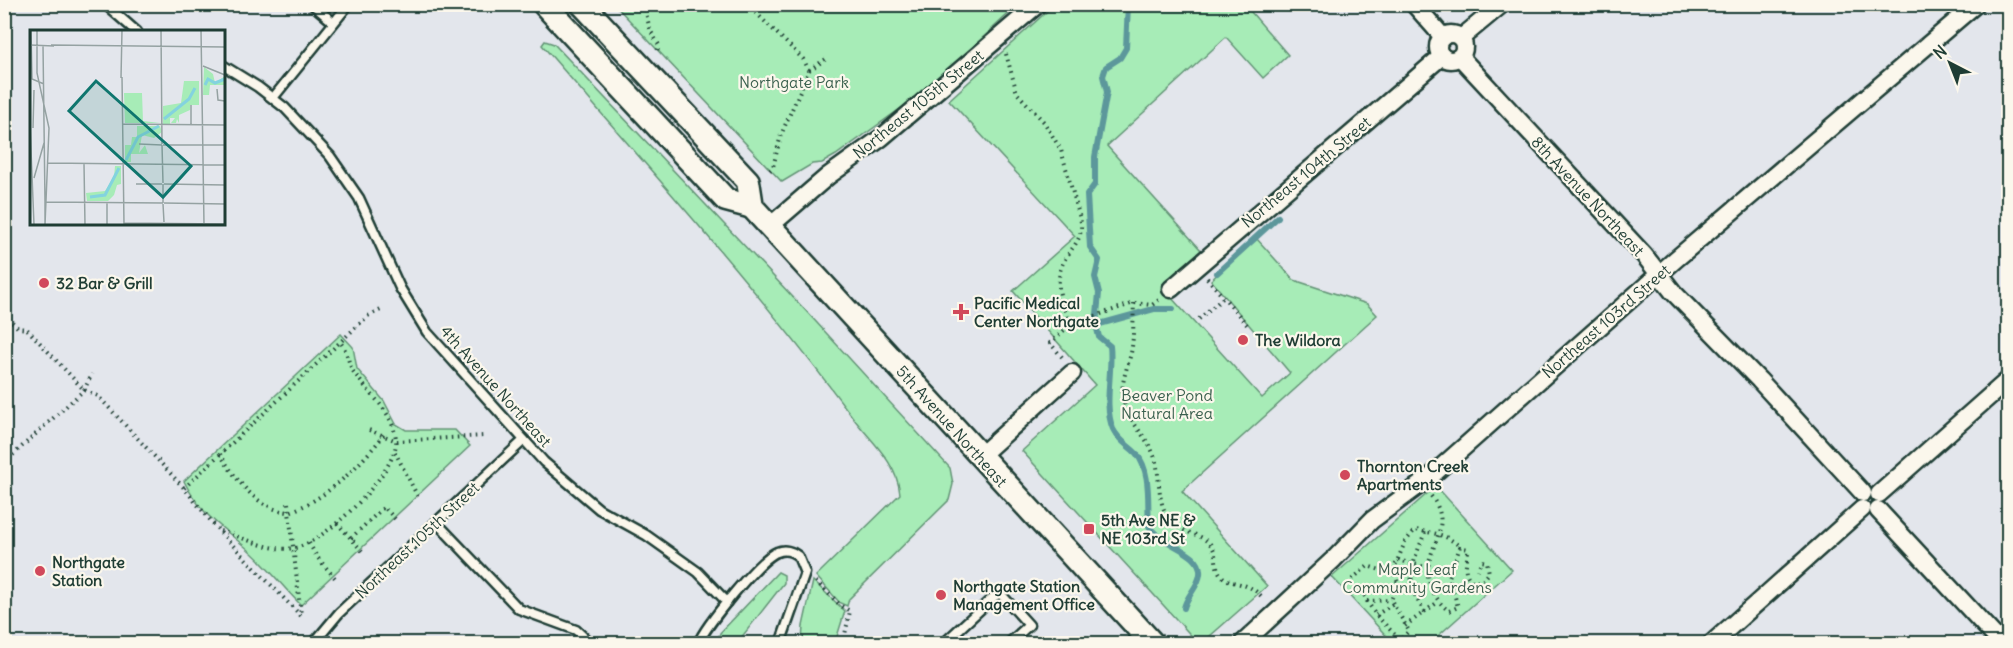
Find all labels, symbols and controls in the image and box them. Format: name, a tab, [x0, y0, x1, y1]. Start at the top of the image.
inset map	[30, 30, 225, 225]
north arrow	[1920, 33, 1980, 93]
text: N	[1929, 41, 1951, 63]
street label: Northeast 105th Street	[849, 45, 988, 163]
park label: Northgate Park	[739, 72, 849, 92]
street label: Northeast 104th Street	[1237, 112, 1375, 232]
street label: 8th Avenue Northeast	[1527, 132, 1649, 261]
street label: Northeast 103rd Street	[1538, 259, 1675, 382]
place label: 32 Bar & Grill	[56, 273, 153, 293]
marker: 32 Bar & Grill	[37, 276, 51, 290]
place label: Pacific Medical Center Northgate	[974, 293, 1099, 332]
marker: Pacific Medical Center Northgate	[952, 303, 970, 321]
street label: 4th Avenue Northeast	[436, 321, 556, 451]
place label: The Wildora	[1255, 330, 1341, 350]
marker: The Wildora	[1236, 333, 1250, 347]
street label: 5th Avenue Northeast	[892, 361, 1012, 491]
park label: Beaver Pond Natural Area	[1121, 385, 1213, 423]
place label: Thornton Creek Apartments	[1357, 456, 1469, 495]
marker: Thornton Creek Apartments	[1338, 468, 1352, 482]
street label: Northeast 105th Street	[351, 477, 484, 603]
place label: 5th Ave NE & NE 103rd St	[1101, 510, 1196, 548]
marker: 5th Ave NE & NE 103rd St	[1082, 522, 1096, 536]
place label: Northgate Station	[52, 552, 125, 590]
park label: Maple Leaf Community Gardens	[1342, 559, 1492, 597]
marker: Northgate Station	[33, 564, 47, 578]
place label: Northgate Station Management Office	[953, 576, 1095, 615]
marker: Northgate Station Management Office	[934, 588, 948, 602]

